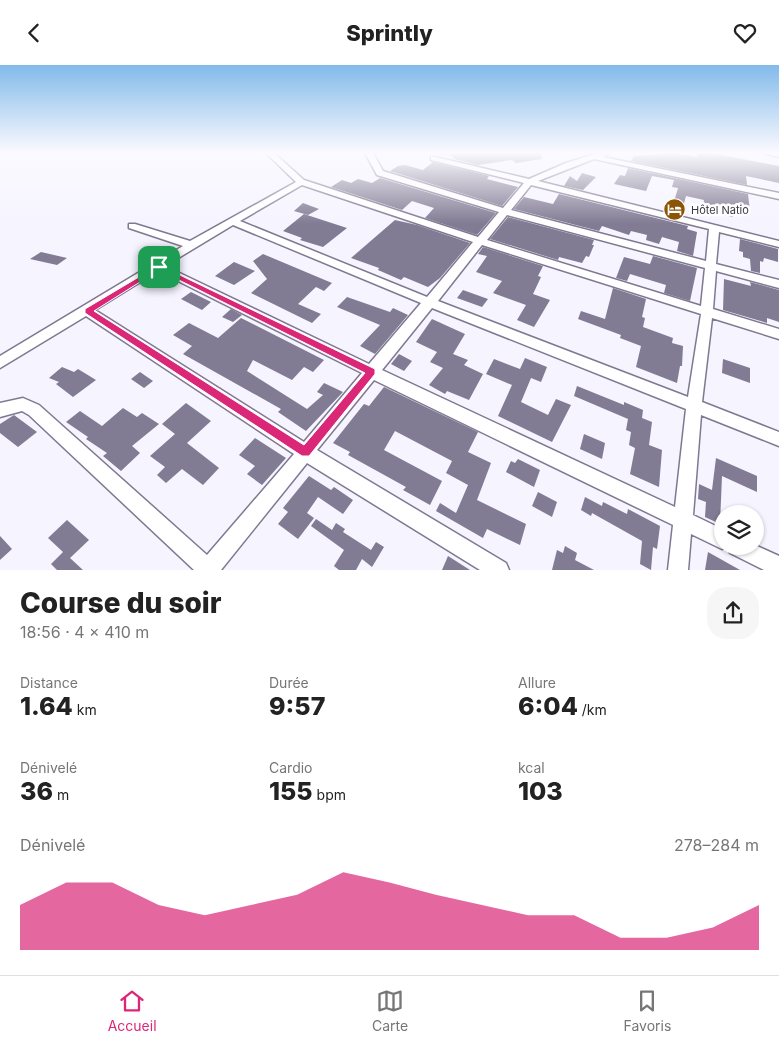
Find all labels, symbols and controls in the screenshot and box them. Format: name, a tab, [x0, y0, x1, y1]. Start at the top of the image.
icon: back	[20, 19, 48, 47]
icon: heart	[731, 19, 759, 47]
text: Sprintly	[346, 20, 433, 46]
hotel icon: Hôtel Natio	[663, 198, 687, 222]
place label: Hôtel Natio	[691, 203, 749, 217]
pin	[138, 246, 180, 288]
icon: arrive	[145, 253, 173, 281]
map controls	[714, 505, 764, 555]
button: layers	[714, 505, 764, 555]
text: Course du soir	[20, 586, 222, 620]
button: share	[707, 587, 759, 639]
text: 18:56 · 4 × 410 m	[20, 622, 149, 642]
text: Distance	[20, 674, 78, 691]
text: Durée	[269, 674, 309, 691]
text: Allure	[518, 674, 556, 691]
text: 1.64	[20, 691, 73, 721]
text: 9:57	[269, 691, 325, 721]
text: 6:04	[518, 691, 578, 721]
text: km	[73, 701, 97, 718]
text: /km	[578, 701, 607, 718]
text: Dénivelé	[20, 759, 77, 776]
text: Cardio	[269, 759, 312, 776]
text: kcal	[518, 759, 545, 776]
text: 36	[20, 776, 53, 806]
text: 155	[269, 776, 313, 806]
text: 103	[518, 776, 563, 806]
text: m	[53, 786, 69, 803]
text: bpm	[313, 786, 346, 803]
text: Dénivelé	[20, 835, 85, 855]
text: 278–284 m	[674, 835, 759, 855]
tab: Accueil	[108, 987, 157, 1034]
tab: Carte	[372, 987, 408, 1034]
tab: Favoris	[623, 987, 671, 1034]

